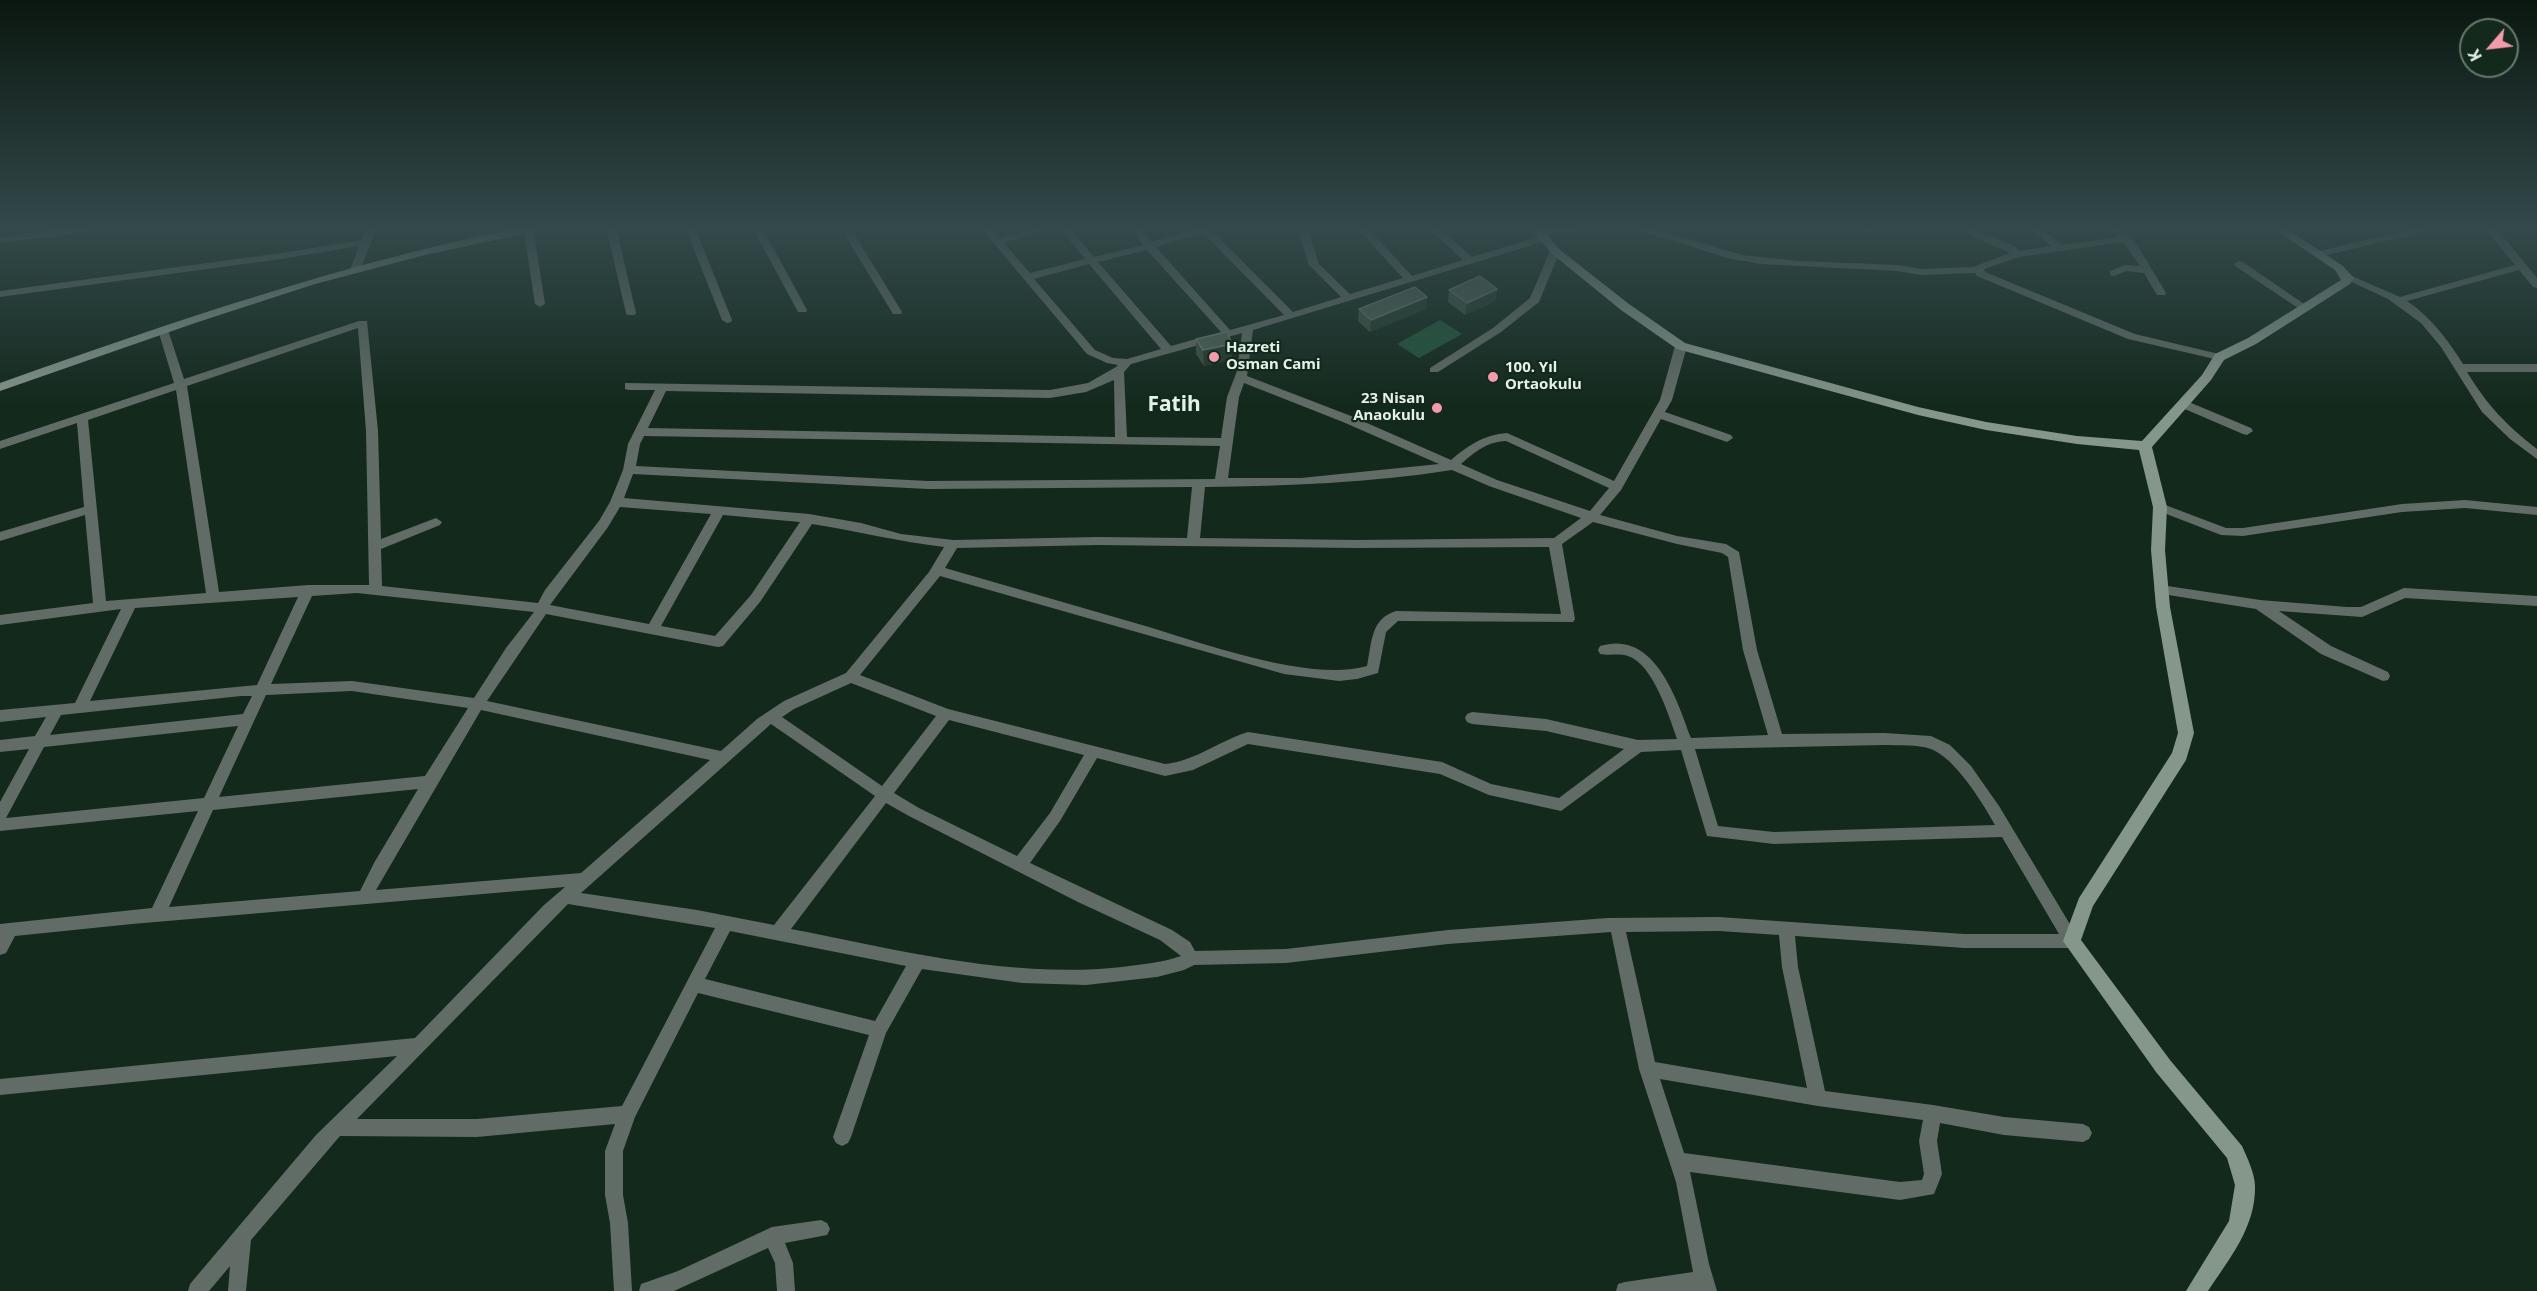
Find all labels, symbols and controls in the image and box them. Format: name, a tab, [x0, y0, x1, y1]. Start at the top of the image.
north arrow	[2459, 18, 2519, 78]
text: K	[2463, 46, 2487, 65]
place label: Hazreti Osman Cami	[1226, 339, 1320, 374]
marker: Hazreti Osman Cami	[1207, 350, 1221, 364]
place label: 100. Yıl Ortaokulu	[1505, 359, 1582, 394]
marker: 100. Yıl Ortaokulu	[1486, 370, 1500, 384]
place label: 23 Nisan Anaokulu	[1353, 390, 1425, 425]
district label: Fatih	[1147, 392, 1201, 418]
marker: 23 Nisan Anaokulu	[1430, 401, 1444, 415]

